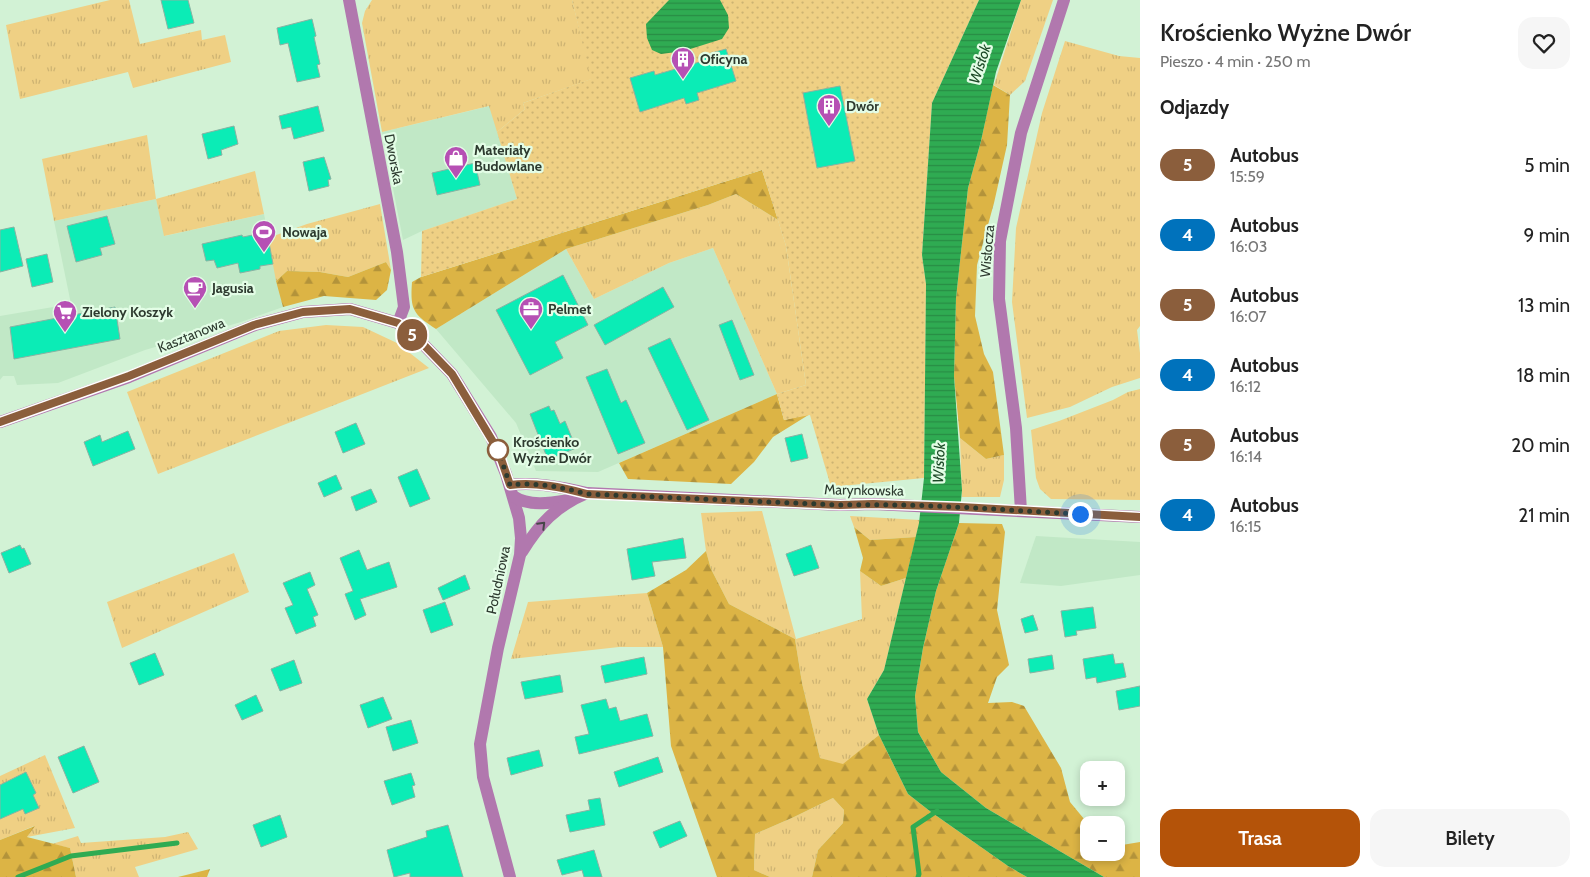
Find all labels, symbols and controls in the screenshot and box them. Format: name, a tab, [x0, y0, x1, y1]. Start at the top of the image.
button: heart	[1518, 17, 1570, 69]
text: Krościenko Wyżne Dwór	[1160, 18, 1411, 47]
water label: Wisłok	[965, 41, 995, 86]
building icon: Oficyna	[670, 46, 696, 80]
place label: Oficyna	[700, 50, 747, 68]
text: Pieszo · 4 min · 250 m	[1160, 52, 1311, 71]
building icon: Dwór	[816, 93, 842, 127]
text: Odjazdy	[1160, 96, 1229, 119]
place label: Dwór	[846, 97, 879, 115]
street label: Dworska	[380, 132, 408, 186]
place label: Materiały Budowlane	[474, 141, 542, 175]
text: Autobus	[1230, 144, 1299, 167]
shop icon: Materiały Budowlane	[443, 145, 469, 179]
text: 5	[1183, 154, 1192, 176]
text: 5 min	[1524, 154, 1570, 177]
text: 15:59	[1230, 167, 1265, 186]
text: Autobus	[1230, 214, 1299, 237]
sports icon: Nowaja	[251, 219, 277, 253]
place label: Nowaja	[282, 223, 327, 241]
street label: Wisłocza	[976, 224, 998, 278]
text: 4	[1182, 224, 1193, 246]
text: 9 min	[1524, 224, 1570, 247]
text: 16:03	[1230, 237, 1267, 256]
cafe icon: Jagusia	[182, 275, 208, 309]
place label: Jagusia	[211, 279, 254, 297]
text: Autobus	[1230, 284, 1299, 307]
text: 5	[1183, 294, 1192, 316]
text: 13 min	[1518, 294, 1570, 317]
office icon: Pelmet	[518, 296, 544, 330]
supermarket icon: Zielony Koszyk	[52, 299, 78, 333]
place label: Pelmet	[548, 300, 591, 318]
place label: Zielony Koszyk	[82, 303, 173, 321]
text: 16:07	[1230, 307, 1267, 326]
street label: Kasztanowa	[155, 313, 227, 357]
line badge: 5	[396, 319, 428, 351]
text: 5	[407, 324, 417, 346]
text: Autobus	[1230, 354, 1299, 377]
text: 4	[1182, 364, 1193, 386]
text: 18 min	[1517, 364, 1570, 387]
text: 16:12	[1230, 377, 1261, 396]
text: Autobus	[1230, 424, 1299, 447]
place label: Krościenko Wyżne Dwór	[513, 433, 592, 467]
text: 5	[1183, 434, 1192, 456]
text: 20 min	[1511, 434, 1570, 457]
marker: Krościenko Wyżne Dwór	[487, 439, 509, 461]
water label: Wisłok	[929, 442, 949, 484]
text: 16:14	[1230, 447, 1262, 466]
street label: Marynkowska	[824, 480, 904, 500]
text: Autobus	[1230, 494, 1299, 517]
your location	[1068, 502, 1093, 527]
text: 4	[1182, 504, 1193, 526]
text: 21 min	[1518, 504, 1570, 527]
text: 16:15	[1230, 517, 1262, 536]
one-way arrow	[536, 522, 545, 531]
street label: Południowa	[482, 544, 514, 616]
map controls	[1080, 761, 1125, 861]
button: +	[1080, 761, 1125, 806]
button: Trasa	[1160, 809, 1360, 867]
button: Bilety	[1370, 809, 1570, 867]
button: −	[1080, 816, 1125, 861]

